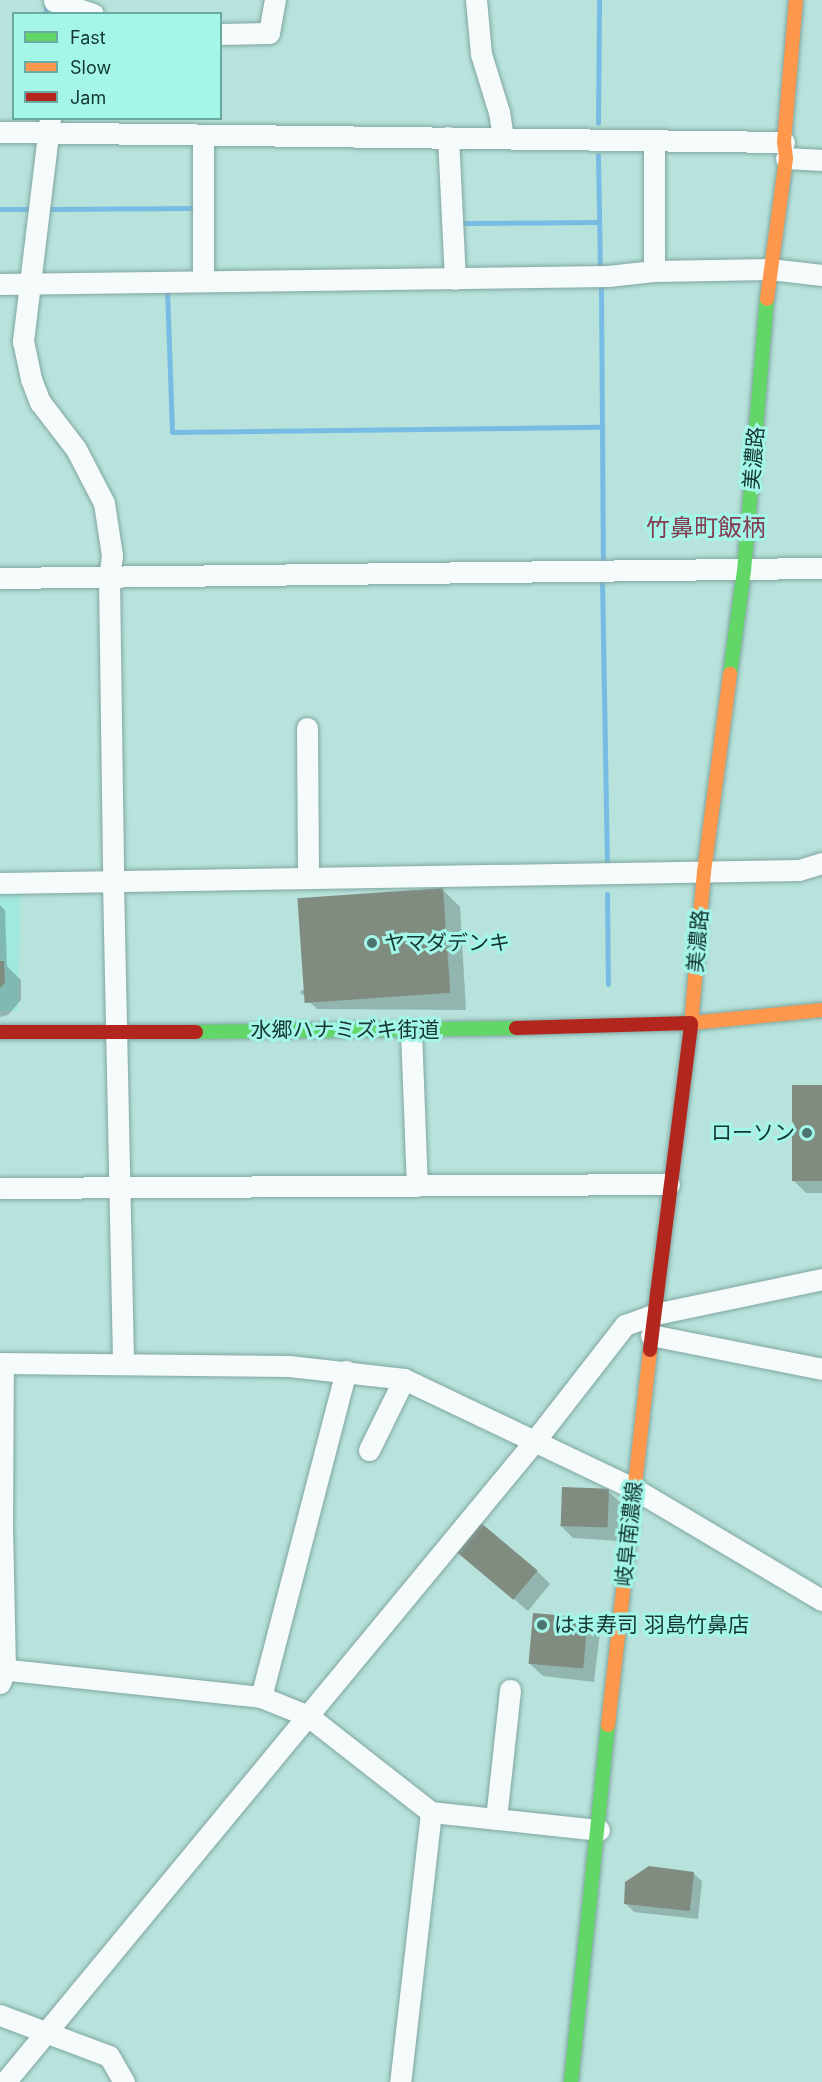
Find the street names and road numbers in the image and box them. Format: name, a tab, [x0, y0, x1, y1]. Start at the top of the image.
street label: 美濃路	[739, 426, 769, 490]
street label: 美濃路	[683, 909, 713, 973]
street label: 水郷ハナミズキ街道	[251, 1017, 439, 1043]
street label: 岐阜南濃線	[611, 1480, 647, 1588]

